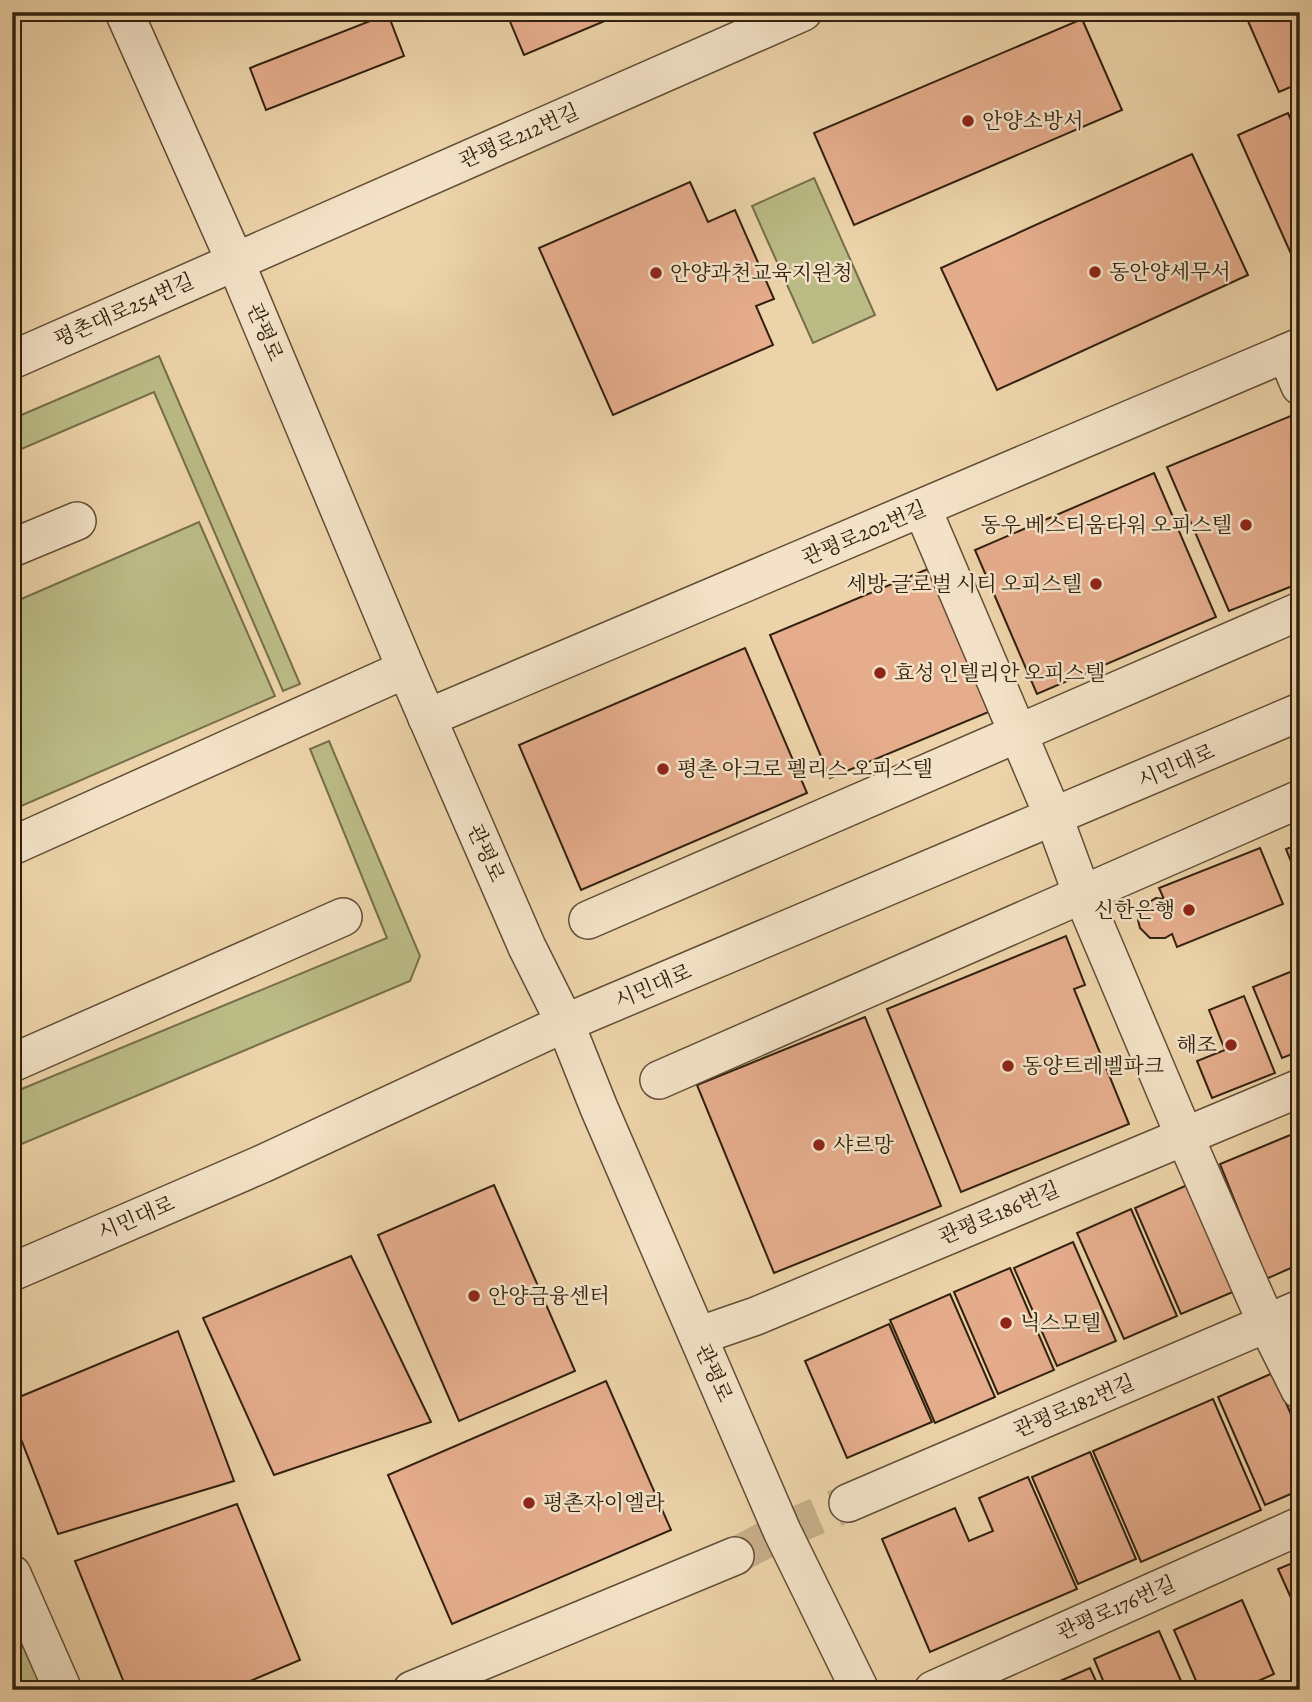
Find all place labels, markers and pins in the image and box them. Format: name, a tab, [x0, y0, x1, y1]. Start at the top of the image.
place label: 안양소방서	[982, 107, 1083, 135]
marker: 안양소방서	[960, 113, 976, 129]
place label: 동안양세무서	[1109, 258, 1231, 286]
place label: 안양과천교육지원청	[670, 259, 853, 287]
marker: 동안양세무서	[1087, 264, 1103, 280]
marker: 안양과천교육지원청	[648, 265, 664, 281]
place label: 동우 베스티움타워 오피스텔	[980, 511, 1232, 539]
marker: 동우 베스티움타워 오피스텔	[1238, 517, 1254, 533]
place label: 세방 글로벌 시티 오피스텔	[846, 570, 1082, 598]
marker: 세방 글로벌 시티 오피스텔	[1088, 576, 1104, 592]
place label: 효성 인텔리안 오피스텔	[894, 659, 1105, 687]
marker: 효성 인텔리안 오피스텔	[872, 665, 888, 681]
place label: 평촌 아크로 펠리스 오피스텔	[677, 755, 933, 783]
marker: 평촌 아크로 펠리스 오피스텔	[655, 761, 671, 777]
place label: 신한은행	[1094, 896, 1175, 924]
marker: 신한은행	[1181, 902, 1197, 918]
place label: 해조	[1176, 1031, 1217, 1059]
marker: 해조	[1223, 1037, 1239, 1053]
place label: 동양트레벨파크	[1022, 1052, 1164, 1080]
marker: 동양트레벨파크	[1000, 1058, 1016, 1074]
place label: 샤르망	[833, 1131, 895, 1159]
marker: 샤르망	[811, 1137, 827, 1153]
place label: 안양금융센터	[488, 1282, 610, 1310]
marker: 안양금융센터	[466, 1288, 482, 1304]
place label: 닉스모텔	[1020, 1309, 1101, 1337]
marker: 닉스모텔	[998, 1315, 1014, 1331]
place label: 평촌자이엘라	[543, 1489, 665, 1517]
marker: 평촌자이엘라	[521, 1495, 537, 1511]

